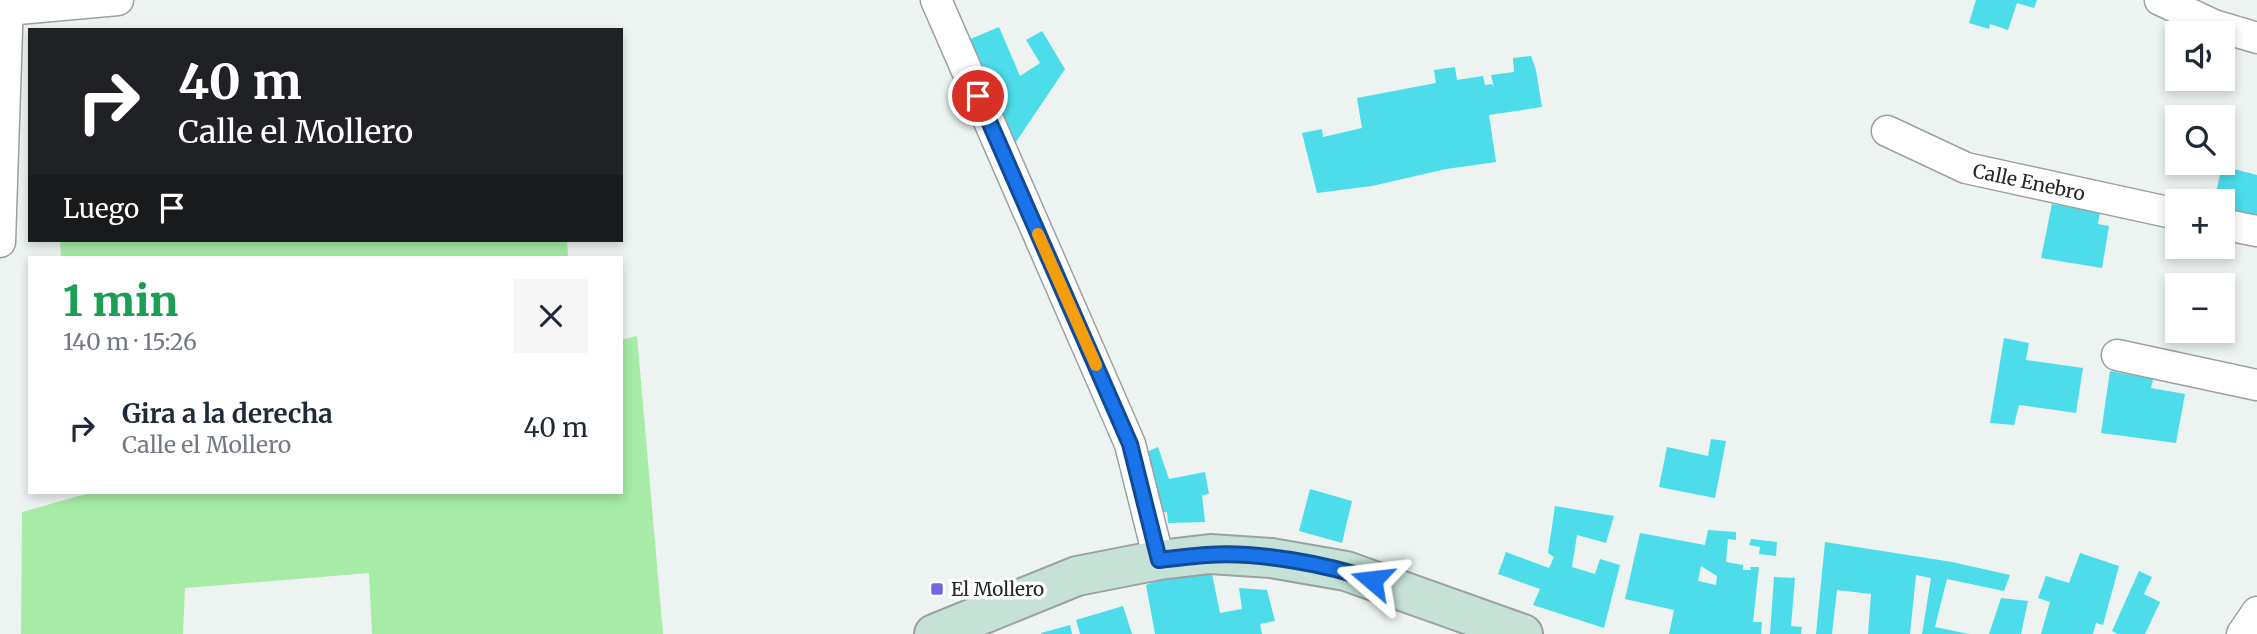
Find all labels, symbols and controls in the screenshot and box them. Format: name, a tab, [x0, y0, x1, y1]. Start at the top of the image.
map controls	[2165, 21, 2235, 343]
button: sound	[2165, 21, 2235, 91]
text: 40 m	[178, 51, 302, 112]
icon: right	[63, 56, 154, 147]
pin	[948, 66, 1008, 126]
icon: arrive	[959, 77, 997, 115]
button: search	[2165, 105, 2235, 175]
text: Calle el Mollero	[178, 112, 413, 152]
street label: Calle Enebro	[1971, 158, 2087, 206]
icon: arrive	[153, 189, 191, 227]
button: +	[2165, 189, 2235, 259]
text: Luego	[63, 192, 139, 225]
button: −	[2165, 273, 2235, 343]
text: 1 min	[63, 275, 178, 327]
button: close	[514, 279, 588, 353]
text: 140 m · 15:26	[63, 327, 197, 356]
text: Gira a la derecha	[122, 397, 333, 430]
icon: right	[63, 409, 101, 447]
text: 40 m	[524, 411, 588, 444]
text: Calle el Mollero	[122, 430, 291, 459]
position arrow	[1335, 543, 1409, 617]
place label: El Mollero	[951, 577, 1044, 601]
marker: El Mollero	[929, 581, 945, 597]

